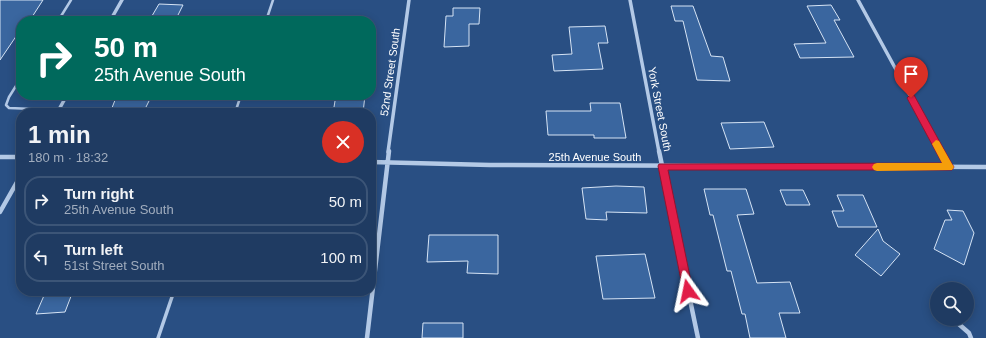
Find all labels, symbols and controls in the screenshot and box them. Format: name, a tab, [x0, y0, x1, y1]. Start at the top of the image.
street label: 52nd Street South	[378, 27, 402, 117]
icon: right	[28, 32, 80, 84]
text: 50 m	[94, 32, 158, 63]
pin	[894, 57, 928, 98]
icon: arrive	[900, 63, 922, 85]
text: 25th Avenue South	[94, 65, 246, 85]
street label: York Street South	[646, 66, 674, 152]
text: 1 min	[28, 121, 91, 148]
button: close	[322, 121, 364, 163]
text: 180 m · 18:32	[28, 150, 108, 165]
street label: 25th Avenue South	[549, 151, 641, 163]
text: Turn right	[64, 185, 134, 202]
icon: right	[30, 190, 52, 212]
text: 50 m	[329, 193, 362, 210]
text: 25th Avenue South	[64, 202, 174, 217]
text: Turn left	[64, 241, 123, 258]
icon: left	[30, 246, 52, 268]
text: 100 m	[320, 249, 362, 266]
text: 51st Street South	[64, 258, 164, 273]
position arrow	[667, 270, 709, 312]
map controls	[930, 282, 974, 326]
button: search	[930, 282, 974, 326]

